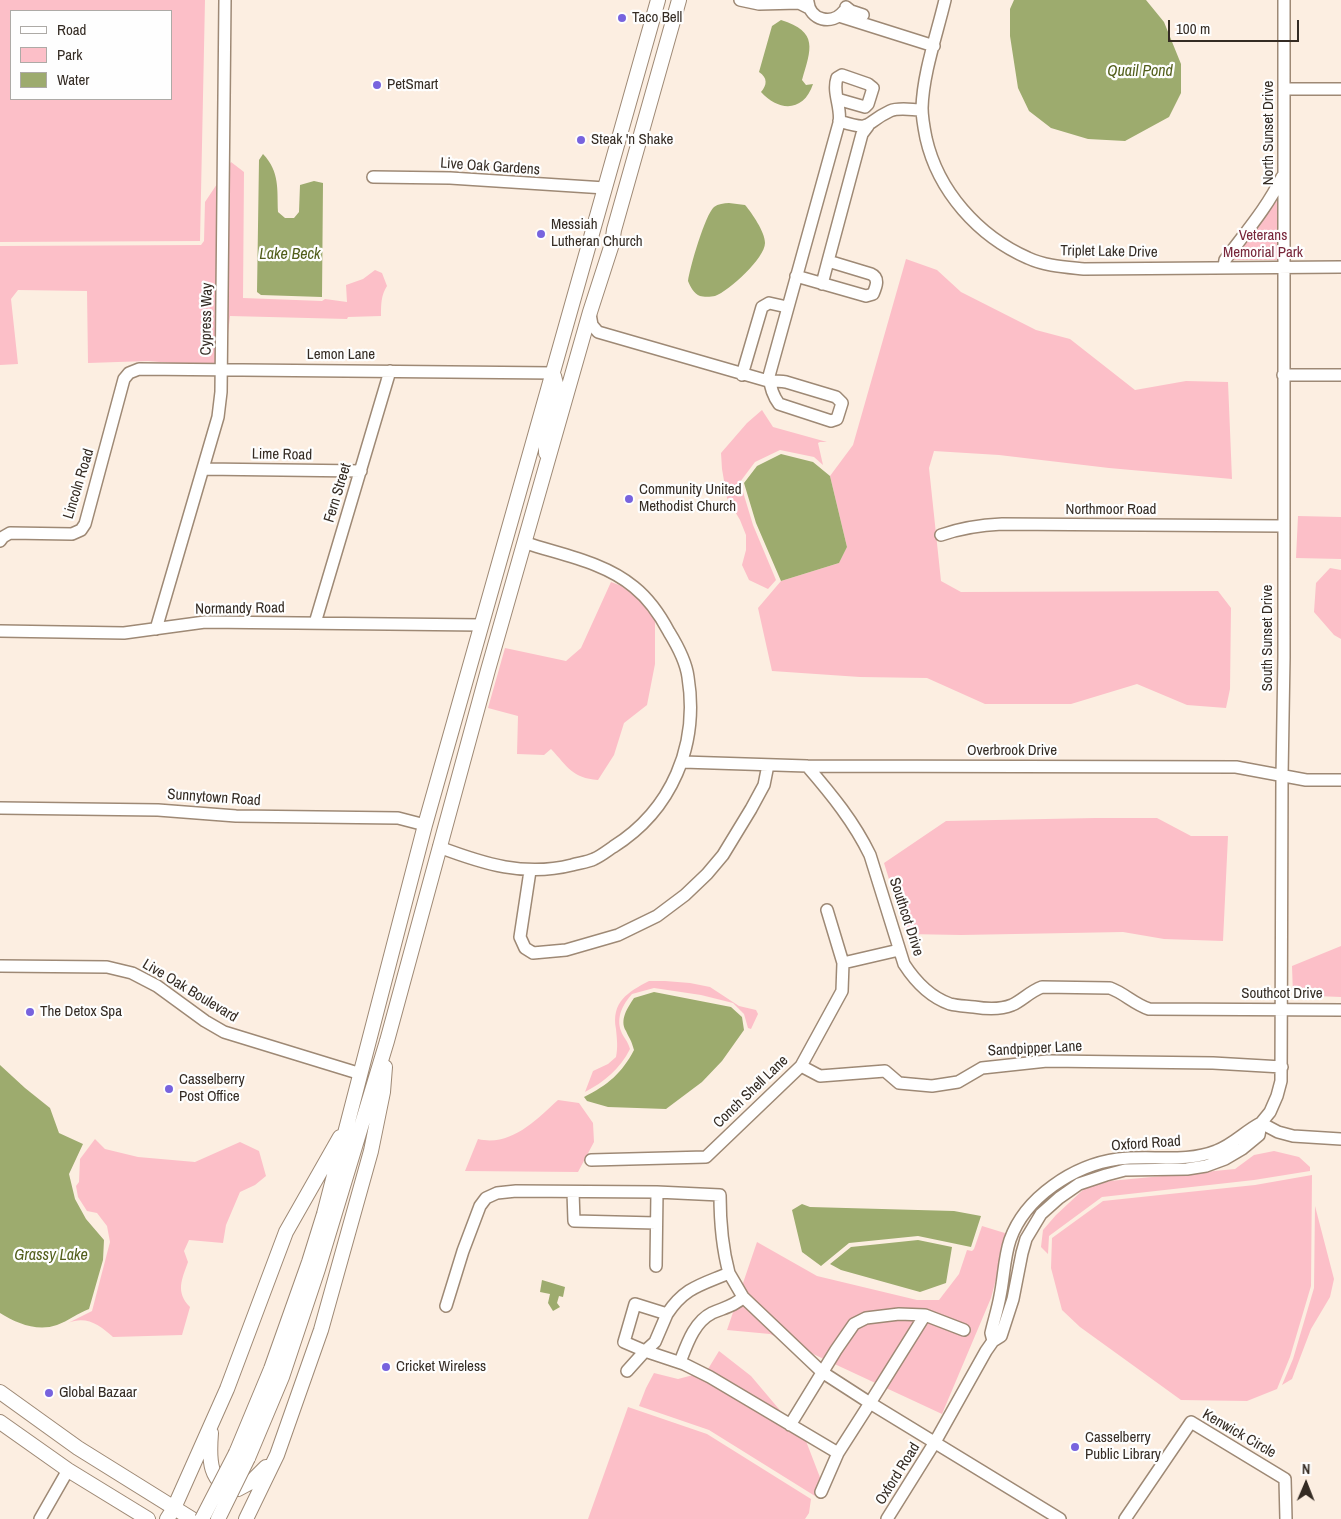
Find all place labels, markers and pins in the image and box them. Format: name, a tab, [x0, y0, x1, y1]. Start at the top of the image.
place label: Taco Bell	[632, 9, 682, 27]
marker: Taco Bell	[616, 12, 628, 24]
place label: PetSmart	[387, 76, 438, 94]
marker: PetSmart	[371, 79, 383, 91]
place label: Steak 'n Shake	[591, 131, 673, 149]
marker: Steak 'n Shake	[575, 134, 587, 146]
place label: Messiah Lutheran Church	[551, 216, 643, 251]
marker: Messiah Lutheran Church	[535, 228, 547, 240]
place label: Community United Methodist Church	[639, 481, 742, 516]
marker: Community United Methodist Church	[623, 493, 635, 505]
place label: The Detox Spa	[40, 1003, 122, 1021]
marker: The Detox Spa	[24, 1006, 36, 1018]
place label: Casselberry Post Office	[179, 1071, 245, 1106]
marker: Casselberry Post Office	[163, 1083, 175, 1095]
place label: Cricket Wireless	[396, 1358, 486, 1376]
marker: Cricket Wireless	[380, 1361, 392, 1373]
place label: Global Bazaar	[59, 1384, 137, 1402]
marker: Global Bazaar	[43, 1387, 55, 1399]
place label: Casselberry Public Library	[1085, 1429, 1161, 1464]
marker: Casselberry Public Library	[1069, 1441, 1081, 1453]

